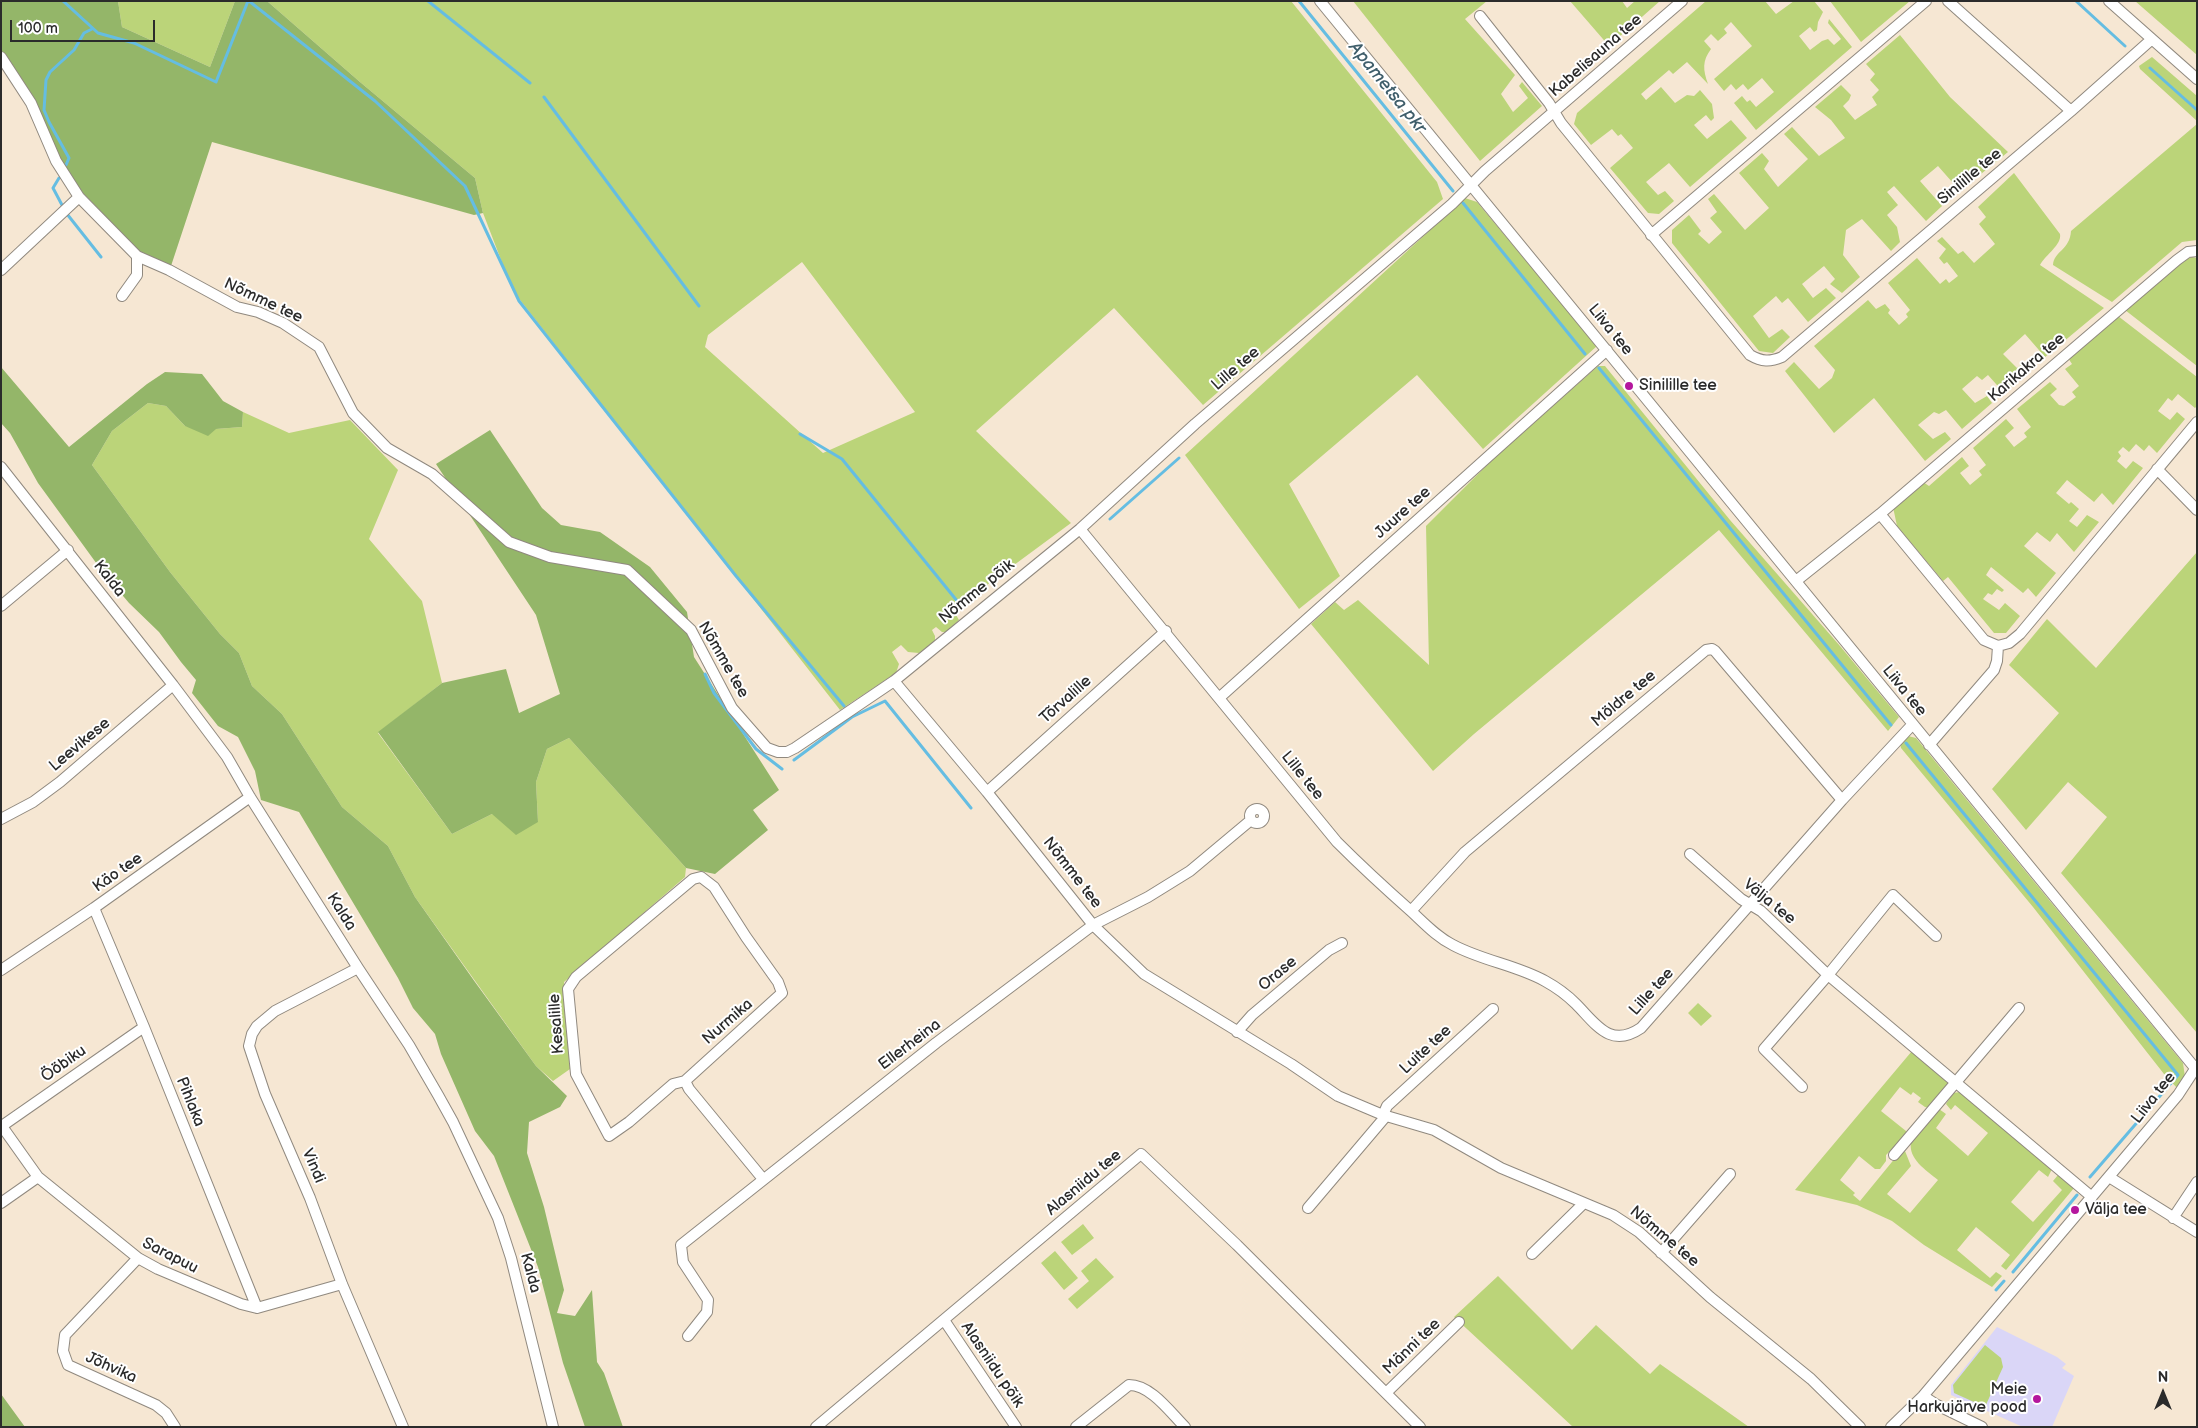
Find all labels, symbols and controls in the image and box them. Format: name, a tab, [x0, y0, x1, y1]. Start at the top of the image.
scale bar	[12, 10, 158, 42]
street label: Kabelisauna tee	[1546, 10, 1646, 102]
text: 100 m	[18, 19, 58, 38]
water label: Apametsa pkr	[1343, 38, 1431, 138]
street label: Sinilille tee	[1934, 145, 2006, 209]
street label: Nõmme tee	[221, 274, 305, 328]
street label: Liiva tee	[1584, 300, 1636, 360]
street label: Karikakra tee	[1985, 329, 2069, 407]
street label: Lille tee	[1208, 343, 1264, 395]
place label: Sinilille tee	[1639, 376, 1717, 396]
marker: Sinilille tee	[1623, 380, 1635, 392]
street label: Juure tee	[1371, 483, 1435, 543]
street label: Nõmme põik	[935, 556, 1019, 628]
street label: Kalda	[89, 557, 129, 601]
street label: Nõmme tee	[693, 618, 753, 702]
street label: Liiva tee	[1878, 661, 1930, 721]
street label: Möldre tee	[1588, 667, 1660, 731]
street label: Tõrvalille	[1036, 672, 1096, 728]
street label: Leevikese	[46, 714, 114, 776]
street label: Lille tee	[1277, 748, 1327, 804]
street label: Nõmme tee	[1038, 834, 1106, 912]
street label: Käo tee	[90, 849, 146, 897]
street label: Välja tee	[1739, 875, 1799, 929]
street label: Kalda	[322, 890, 360, 934]
street label: Orase	[1255, 952, 1301, 996]
street label: Lille tee	[1626, 964, 1678, 1020]
street label: Kesalille	[545, 993, 569, 1055]
street label: Nurmika	[699, 995, 757, 1049]
street label: Ellerheina	[875, 1015, 945, 1075]
street label: Luite tee	[1396, 1021, 1456, 1079]
street label: Ööbiku	[38, 1042, 90, 1086]
street label: Liiva tee	[2128, 1068, 2180, 1128]
street label: Pihlaka	[171, 1074, 209, 1130]
street label: Vindi	[297, 1146, 329, 1186]
street label: Alasniidu tee	[1042, 1146, 1126, 1220]
place label: Välja tee	[2085, 1200, 2147, 1220]
street label: Nõmme tee	[1625, 1202, 1703, 1272]
marker: Välja tee	[2069, 1204, 2081, 1216]
street label: Sarapuu	[139, 1234, 201, 1278]
street label: Kalda	[515, 1251, 545, 1295]
street label: Männi tee	[1379, 1315, 1445, 1379]
street label: Alasniidu põik	[956, 1319, 1028, 1411]
street label: Jõhvika	[82, 1348, 140, 1388]
north arrow	[2138, 1368, 2188, 1418]
text: N	[2158, 1369, 2168, 1386]
place label: Meie Harkujärve pood	[1907, 1380, 2027, 1418]
marker: Meie Harkujärve pood	[2031, 1393, 2043, 1405]

